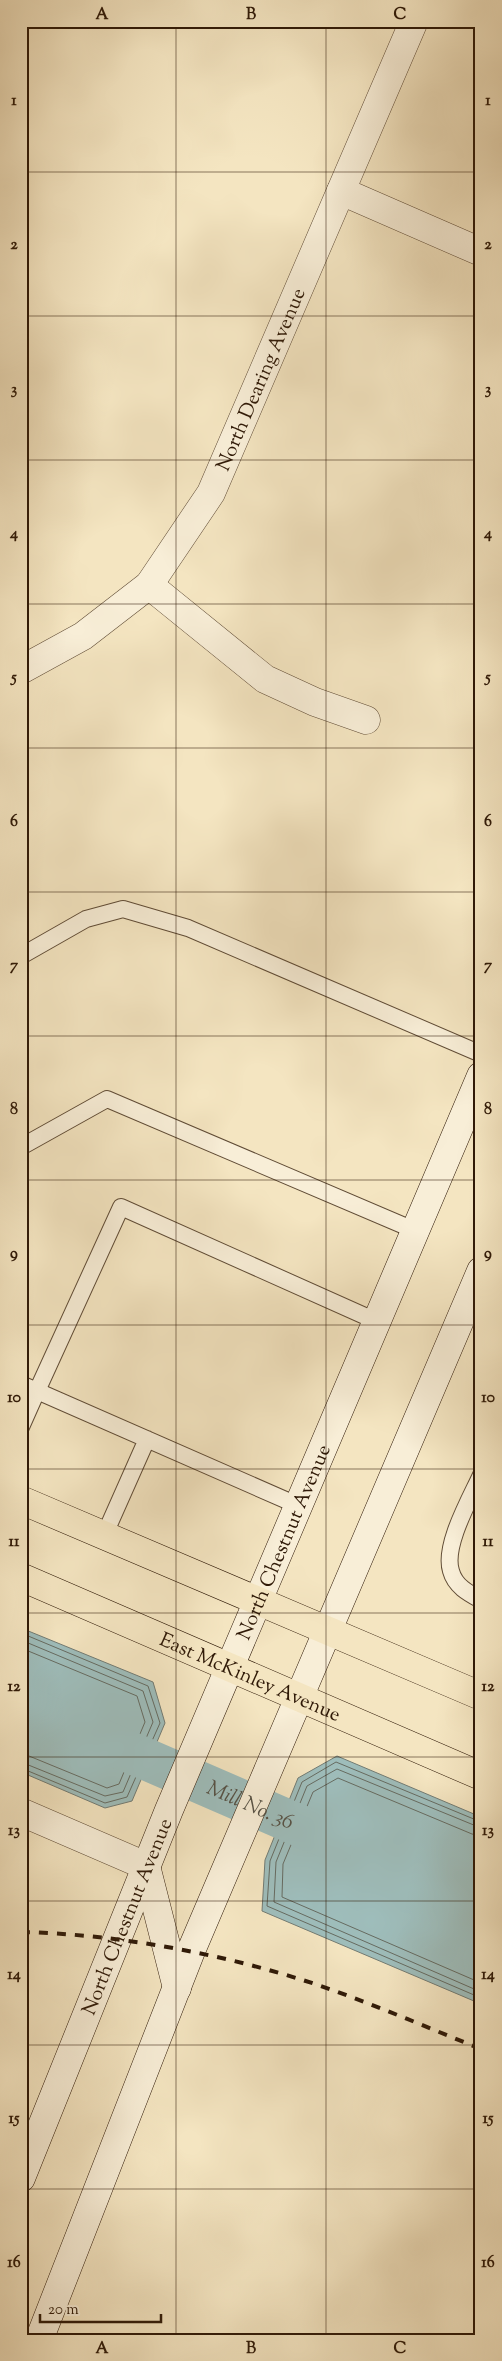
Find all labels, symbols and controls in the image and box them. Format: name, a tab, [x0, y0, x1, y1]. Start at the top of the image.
text: A	[96, 4, 109, 27]
text: B	[246, 4, 256, 27]
text: C	[394, 4, 407, 27]
text: 1	[11, 90, 17, 113]
text: 1	[485, 90, 491, 113]
text: 2	[10, 234, 18, 257]
text: 2	[484, 234, 492, 257]
street label: North Dearing Avenue	[210, 284, 314, 476]
text: 3	[11, 379, 18, 402]
text: 3	[485, 379, 492, 402]
text: 4	[9, 523, 18, 546]
text: 4	[483, 523, 492, 546]
text: 5	[9, 667, 17, 690]
text: 5	[483, 667, 491, 690]
text: 6	[10, 811, 18, 834]
text: 6	[484, 811, 492, 834]
text: 7	[10, 955, 19, 978]
text: 7	[484, 955, 493, 978]
text: 8	[10, 1099, 18, 1122]
text: 8	[484, 1099, 492, 1122]
text: 9	[10, 1243, 18, 1266]
text: 9	[484, 1243, 492, 1266]
text: 10	[7, 1387, 21, 1410]
text: 10	[481, 1387, 495, 1410]
street label: North Chestnut Avenue	[231, 1441, 340, 1645]
text: 11	[9, 1531, 20, 1554]
text: 11	[483, 1531, 494, 1554]
street label: East McKinley Avenue	[154, 1627, 345, 1731]
text: 12	[8, 1676, 21, 1699]
text: 12	[482, 1676, 495, 1699]
water label: Mill No. 36	[201, 1774, 298, 1838]
street label: North Chestnut Avenue	[76, 1815, 181, 2020]
text: 13	[8, 1820, 20, 1843]
text: 13	[482, 1820, 494, 1843]
text: 14	[7, 1964, 21, 1987]
text: 14	[481, 1964, 495, 1987]
text: 15	[9, 2108, 20, 2131]
text: 15	[483, 2108, 494, 2131]
text: 16	[7, 2252, 21, 2275]
text: 16	[481, 2252, 495, 2275]
scale bar	[40, 2291, 161, 2323]
text: 20 m	[48, 2300, 79, 2321]
text: A	[96, 2338, 109, 2361]
text: B	[246, 2338, 256, 2361]
text: C	[394, 2338, 407, 2361]

